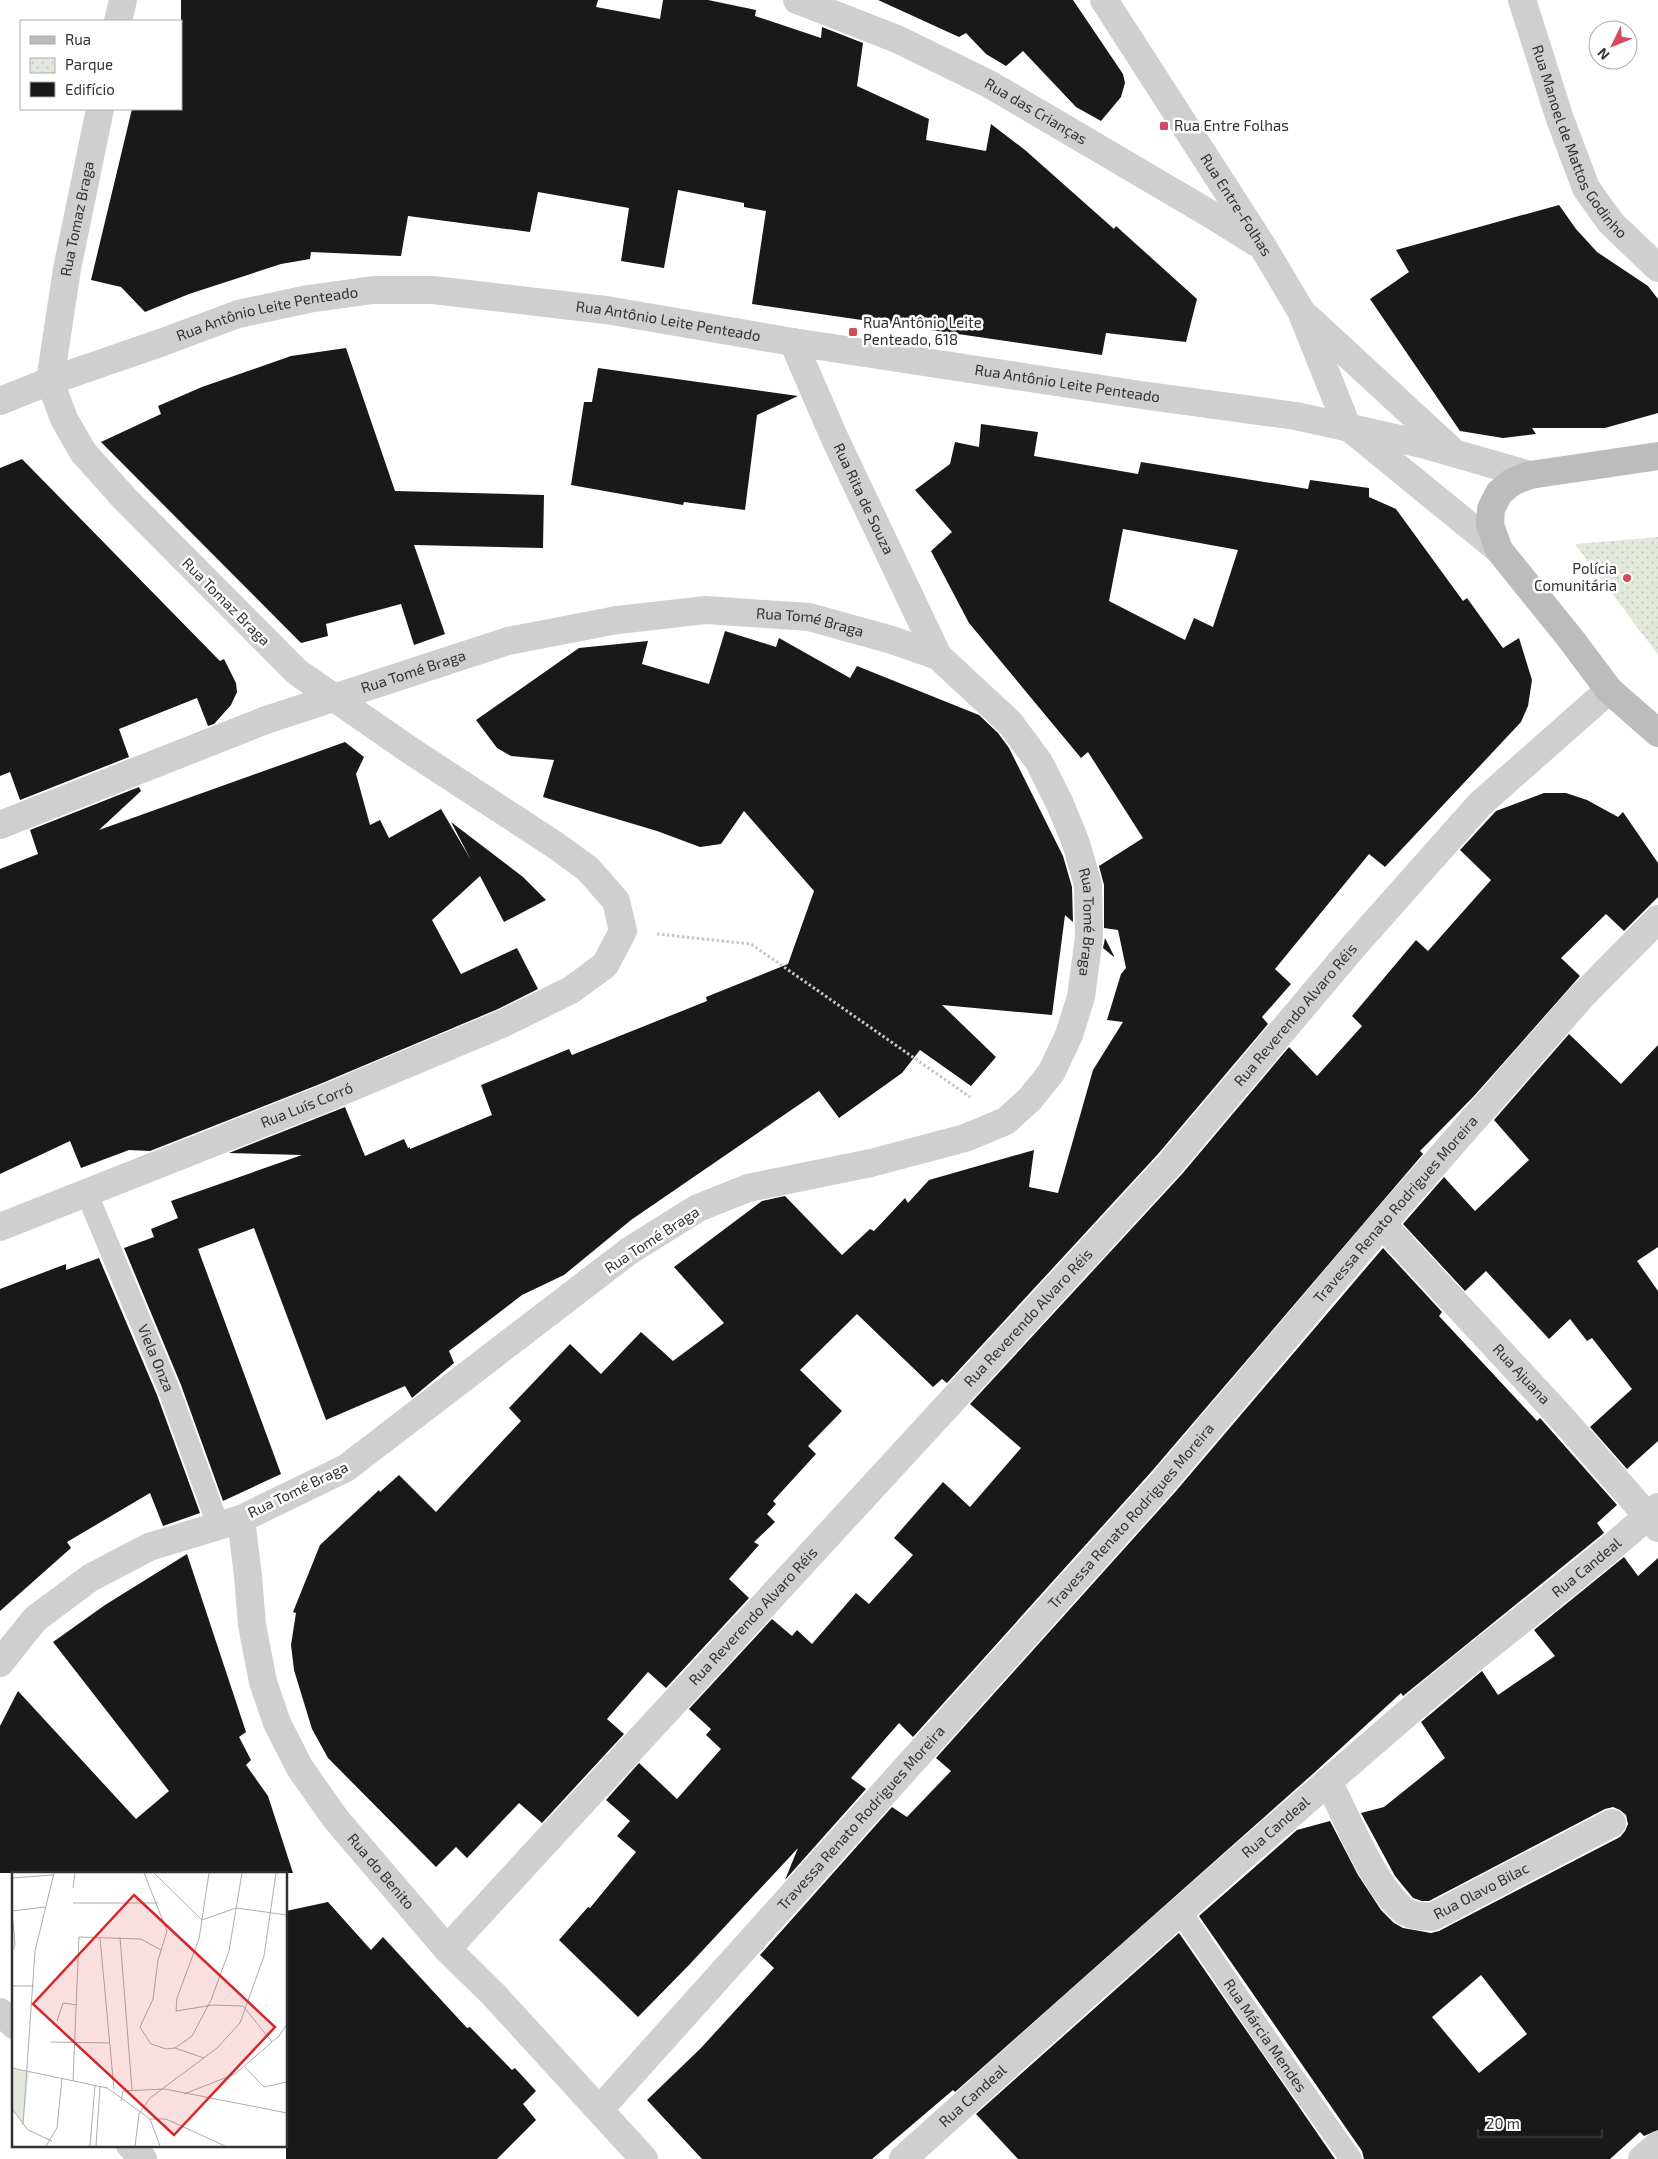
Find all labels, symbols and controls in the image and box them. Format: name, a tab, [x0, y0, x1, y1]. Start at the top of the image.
legend	[20, 20, 182, 110]
north arrow	[1588, 20, 1638, 70]
text: Rua	[65, 30, 91, 48]
street label: Rua Manoel de Mattos Godinho	[1529, 43, 1631, 242]
text: N	[1593, 45, 1613, 64]
text: Parque	[65, 55, 113, 73]
street label: Rua das Crianças	[982, 74, 1091, 148]
text: Edifício	[65, 80, 115, 98]
place label: Rua Entre Folhas	[1174, 116, 1289, 134]
marker: Rua Entre Folhas	[1158, 120, 1170, 132]
street label: Rua Entre-Folhas	[1197, 150, 1276, 259]
street label: Rua Tomaz Braga	[56, 159, 97, 277]
street label: Rua Antônio Leite Penteado	[174, 282, 359, 344]
street label: Rua Antônio Leite Penteado	[575, 297, 762, 344]
place label: Rua Antônio Leite Penteado, 618	[863, 313, 982, 348]
marker: Rua Antônio Leite Penteado, 618	[847, 326, 859, 338]
street label: Rua Antônio Leite Penteado	[974, 360, 1161, 405]
street label: Rua Rita de Souza	[830, 440, 898, 557]
street label: Rua Tomaz Braga	[179, 554, 274, 649]
place label: Polícia Comunitária	[1534, 559, 1617, 594]
marker: Polícia Comunitária	[1621, 572, 1633, 584]
street label: Rua Tomé Braga	[756, 603, 866, 640]
street label: Rua Tomé Braga	[358, 645, 468, 696]
street label: Rua Tomé Braga	[1075, 865, 1099, 978]
street label: Rua Reverendo Alvaro Réis	[1229, 939, 1360, 1090]
street label: Rua Luís Corró	[258, 1078, 355, 1131]
street label: Travessa Renato Rodrigues Moreira	[1309, 1112, 1481, 1306]
street label: Rua Tomé Braga	[601, 1202, 702, 1276]
street label: Rua Reverendo Alvaro Réis	[959, 1244, 1096, 1390]
street label: Viela Onza	[134, 1321, 179, 1394]
street label: Rua Ajuana	[1490, 1340, 1555, 1408]
street label: Travessa Renato Rodrigues Moreira	[1044, 1419, 1217, 1612]
street label: Rua Tomé Braga	[245, 1457, 351, 1521]
street label: Rua Candeal	[1548, 1533, 1625, 1601]
street label: Rua Reverendo Alvaro Réis	[684, 1543, 821, 1689]
street label: Travessa Renato Rodrigues Moreira	[773, 1721, 948, 1913]
street label: Rua Candeal	[1237, 1792, 1313, 1861]
street label: Rua do Benito	[344, 1829, 419, 1912]
street label: Rua Olavo Bilac	[1430, 1858, 1532, 1923]
inset map	[12, 1872, 288, 2146]
street label: Rua Márcia Mendes	[1221, 1975, 1311, 2095]
street label: Rua Candeal	[935, 2060, 1010, 2130]
scale bar	[1478, 2106, 1602, 2138]
text: 20 m	[1486, 2114, 1520, 2132]

